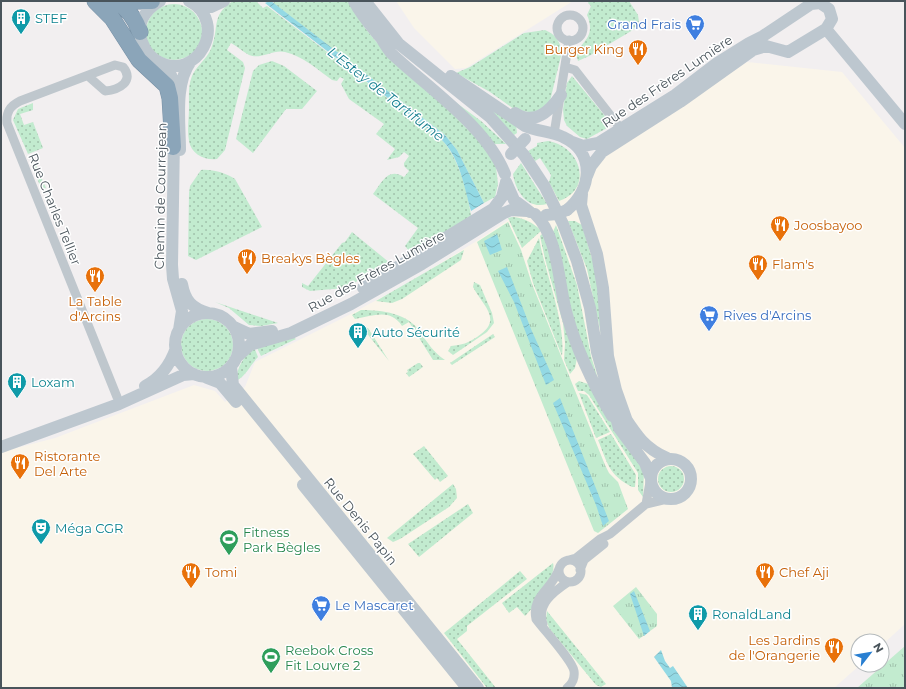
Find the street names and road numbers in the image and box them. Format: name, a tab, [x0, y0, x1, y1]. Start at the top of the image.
street label: Rue des Frères Lumière	[599, 31, 735, 131]
street label: Chemin de Courrejean	[151, 122, 169, 270]
street label: Rue Charles Tellier	[25, 151, 85, 267]
street label: Rue des Frères Lumière	[305, 227, 447, 315]
street label: Rue Denis Papin	[321, 474, 401, 568]

